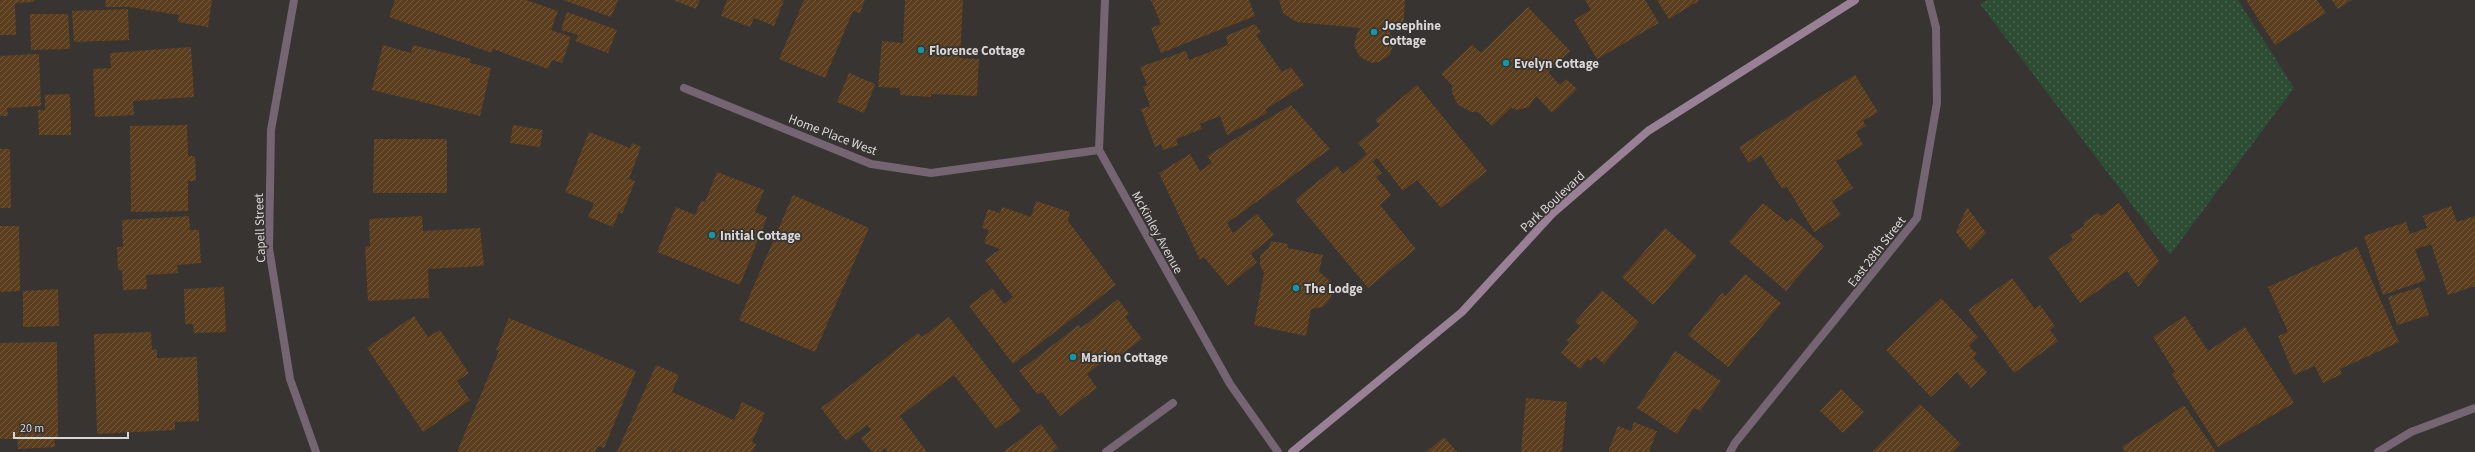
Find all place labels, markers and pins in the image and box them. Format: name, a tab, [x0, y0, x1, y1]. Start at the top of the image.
place label: Josephine Cottage	[1382, 17, 1441, 50]
marker: Josephine Cottage	[1369, 27, 1379, 37]
place label: Florence Cottage	[929, 42, 1025, 60]
marker: Florence Cottage	[916, 45, 926, 55]
place label: Evelyn Cottage	[1514, 55, 1599, 73]
marker: Evelyn Cottage	[1501, 58, 1511, 68]
place label: Initial Cottage	[720, 227, 801, 245]
marker: Initial Cottage	[707, 230, 717, 240]
place label: The Lodge	[1304, 280, 1363, 298]
marker: The Lodge	[1291, 283, 1301, 293]
place label: Marion Cottage	[1081, 349, 1168, 367]
marker: Marion Cottage	[1068, 352, 1078, 362]

